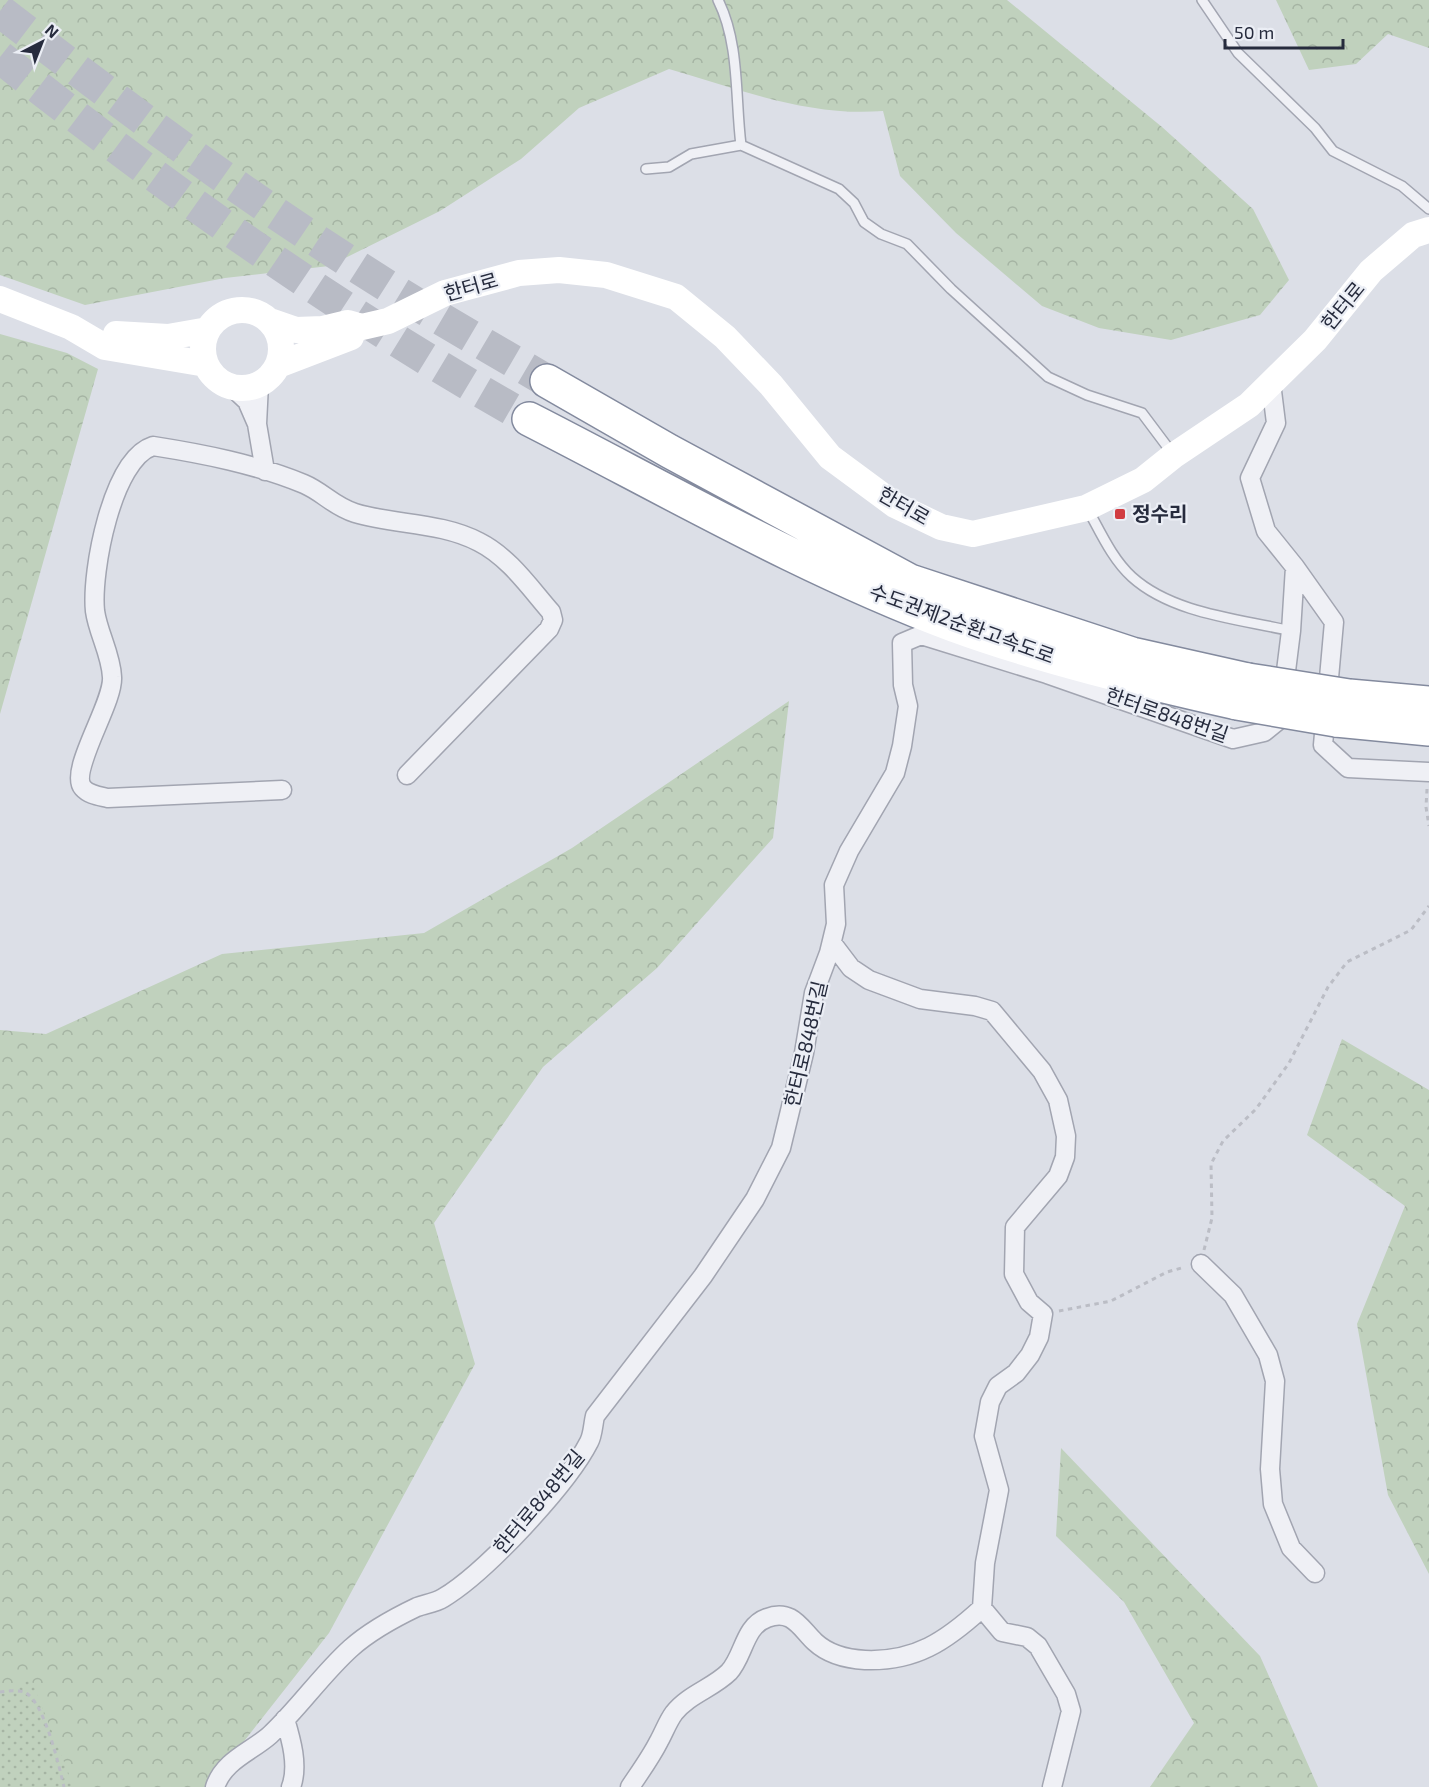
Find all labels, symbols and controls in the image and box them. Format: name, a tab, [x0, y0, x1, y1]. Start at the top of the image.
north arrow	[12, 12, 72, 72]
scale bar	[1225, 12, 1344, 50]
text: N	[42, 20, 63, 41]
text: 50 m	[1234, 21, 1274, 43]
street label: 한터로	[441, 267, 501, 305]
street label: 한터로	[1316, 276, 1369, 334]
street label: 한터로	[875, 481, 934, 529]
place label: 정수리	[1132, 501, 1187, 525]
marker: 정수리	[1113, 507, 1127, 521]
street label: 수도권제2순환고속도로	[867, 578, 1058, 668]
street label: 한터로848번길	[1103, 682, 1232, 746]
street label: 한터로848번길	[779, 978, 831, 1109]
street label: 한터로848번길	[488, 1444, 589, 1558]

